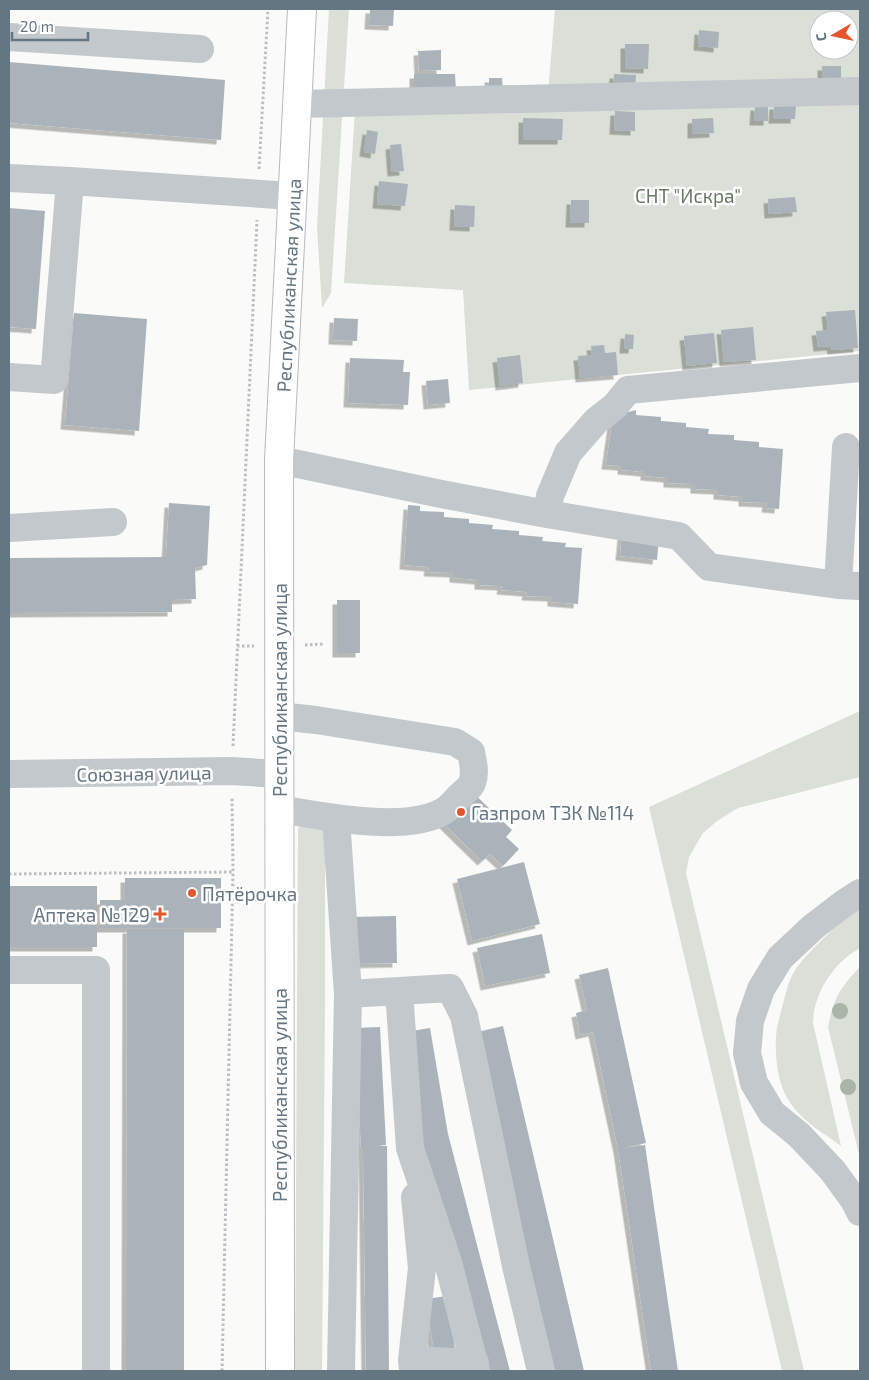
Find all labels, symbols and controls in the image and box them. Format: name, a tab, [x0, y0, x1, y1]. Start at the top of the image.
scale bar	[12, 10, 89, 42]
north arrow	[809, 10, 859, 60]
text: 20 m	[20, 17, 54, 35]
text: С	[812, 32, 830, 43]
street label: Республиканская улица	[271, 178, 305, 393]
park label: СНТ "Искра"	[635, 184, 741, 207]
street label: Республиканская улица	[268, 583, 292, 797]
street label: Союзная улица	[76, 760, 212, 787]
place label: Газпром ТЗК №114	[471, 801, 634, 824]
marker: Газпром ТЗК №114	[455, 806, 467, 818]
place label: Пятёрочка	[202, 882, 297, 905]
marker: Пятёрочка	[186, 887, 198, 899]
place label: Аптека №129	[34, 903, 150, 926]
marker: Аптека №129	[154, 908, 166, 920]
street label: Республиканская улица	[268, 988, 292, 1202]

